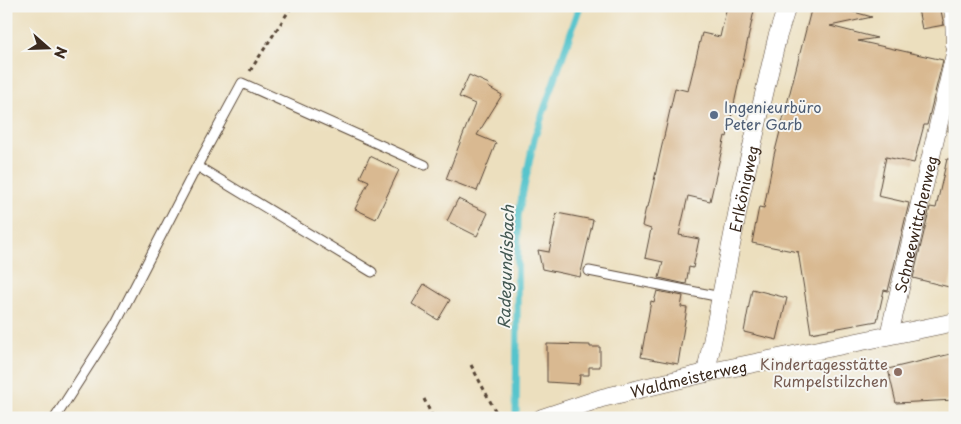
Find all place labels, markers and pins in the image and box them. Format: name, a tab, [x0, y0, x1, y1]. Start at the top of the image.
place label: Ingenieurbüro Peter Garb	[724, 95, 822, 135]
marker: Ingenieurbüro Peter Garb	[708, 109, 720, 121]
place label: Kindertagesstätte Rumpelstilzchen	[760, 352, 888, 392]
marker: Kindertagesstätte Rumpelstilzchen	[892, 366, 904, 378]

